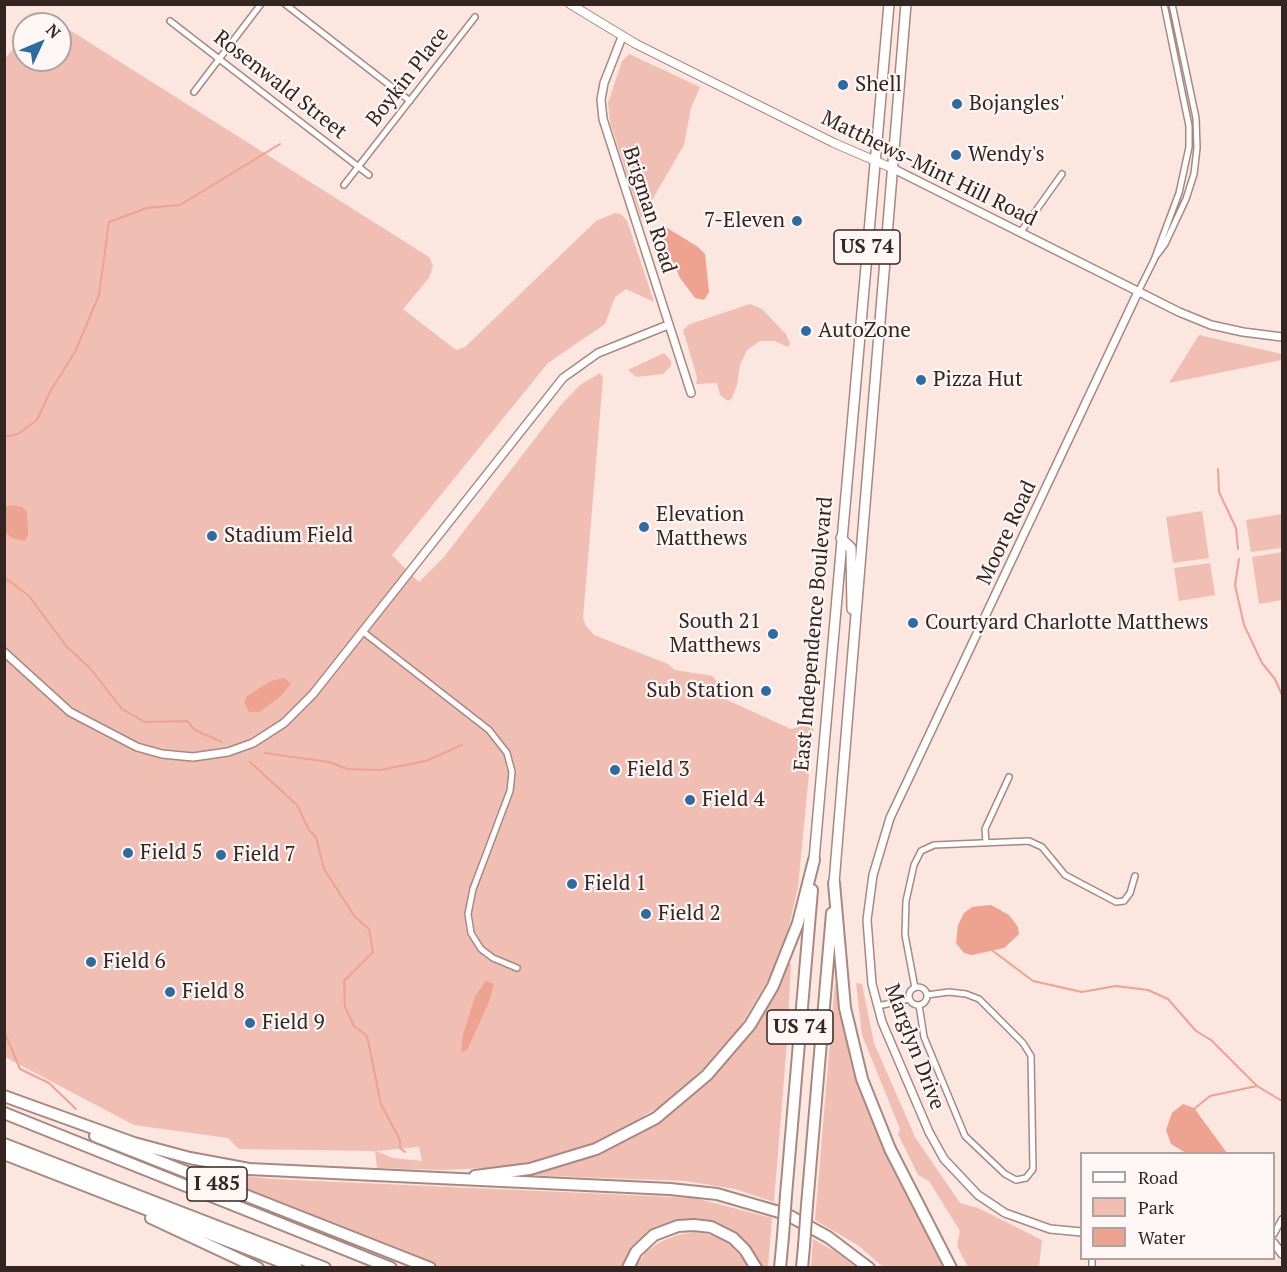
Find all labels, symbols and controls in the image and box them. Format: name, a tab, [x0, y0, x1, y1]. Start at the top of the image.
north arrow	[12, 12, 72, 72]
text: N	[41, 19, 66, 43]
street label: Boykin Place	[361, 22, 455, 132]
street label: Rosenwald Street	[209, 25, 351, 145]
place label: Shell	[855, 72, 902, 98]
marker: Shell	[836, 78, 850, 92]
place label: Bojangles'	[969, 91, 1064, 117]
marker: Bojangles'	[950, 97, 964, 111]
street label: Matthews-Mint Hill Road	[817, 106, 1041, 232]
place label: Wendy's	[968, 142, 1045, 168]
street label: Brigman Road	[617, 144, 681, 276]
marker: Wendy's	[949, 148, 963, 162]
place label: 7-Eleven	[704, 208, 785, 234]
marker: 7-Eleven	[790, 214, 804, 228]
road number: US 74	[834, 230, 900, 264]
place label: AutoZone	[818, 318, 911, 344]
marker: AutoZone	[799, 324, 813, 338]
place label: Pizza Hut	[933, 367, 1023, 393]
marker: Pizza Hut	[914, 373, 928, 387]
street label: Moore Road	[972, 477, 1042, 589]
street label: East Independence Boulevard	[789, 496, 839, 772]
place label: Elevation Matthews	[656, 502, 748, 552]
marker: Elevation Matthews	[637, 520, 651, 534]
place label: Stadium Field	[224, 523, 353, 549]
marker: Stadium Field	[205, 529, 219, 543]
place label: South 21 Matthews	[669, 609, 761, 659]
place label: Courtyard Charlotte Matthews	[925, 610, 1209, 636]
marker: Courtyard Charlotte Matthews	[906, 616, 920, 630]
marker: South 21 Matthews	[766, 627, 780, 641]
place label: Sub Station	[646, 678, 754, 704]
marker: Sub Station	[759, 684, 773, 698]
place label: Field 3	[627, 757, 690, 783]
marker: Field 3	[608, 763, 622, 777]
place label: Field 4	[702, 787, 765, 813]
marker: Field 4	[683, 793, 697, 807]
place label: Field 5	[140, 840, 203, 866]
place label: Field 7	[233, 842, 296, 868]
marker: Field 5	[121, 846, 135, 860]
marker: Field 7	[214, 848, 228, 862]
place label: Field 1	[584, 871, 647, 897]
marker: Field 1	[565, 877, 579, 891]
place label: Field 2	[658, 901, 721, 927]
marker: Field 2	[639, 907, 653, 921]
place label: Field 6	[103, 949, 166, 975]
marker: Field 6	[84, 955, 98, 969]
place label: Field 8	[182, 979, 245, 1005]
street label: Marglyn Drive	[878, 981, 950, 1113]
marker: Field 8	[163, 985, 177, 999]
place label: Field 9	[262, 1010, 325, 1036]
road number: US 74	[767, 1010, 833, 1044]
marker: Field 9	[243, 1016, 257, 1030]
legend	[1080, 1152, 1275, 1260]
text: Road	[1138, 1165, 1178, 1189]
road number: I 485	[187, 1167, 247, 1201]
text: Park	[1138, 1195, 1174, 1219]
text: Water	[1138, 1225, 1185, 1249]

